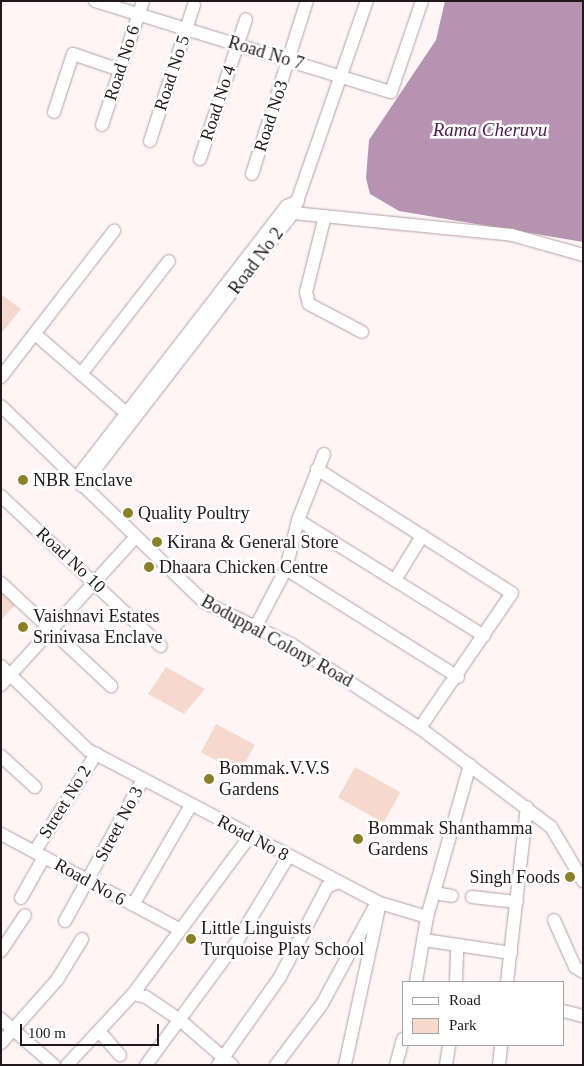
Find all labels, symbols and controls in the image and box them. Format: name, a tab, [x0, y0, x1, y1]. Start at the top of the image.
street label: Road No 6	[100, 23, 144, 103]
street label: Road No 7	[226, 31, 306, 75]
street label: Road No 5	[150, 33, 194, 113]
street label: Road No 4	[196, 63, 240, 143]
street label: Road No3	[249, 78, 293, 154]
water label: Rama Cheruvu	[433, 119, 547, 141]
street label: Road No 2	[224, 223, 288, 299]
place label: NBR Enclave	[33, 469, 132, 491]
marker: NBR Enclave	[17, 474, 29, 486]
place label: Quality Poultry	[138, 502, 249, 524]
marker: Quality Poultry	[122, 507, 134, 519]
street label: Road No 10	[32, 522, 110, 598]
place label: Kirana & General Store	[167, 531, 338, 553]
marker: Kirana & General Store	[151, 536, 163, 548]
place label: Dhaara Chicken Centre	[159, 556, 328, 578]
marker: Dhaara Chicken Centre	[143, 561, 155, 573]
street label: Boduppal Colony Road	[197, 590, 357, 692]
place label: Vaishnavi Estates Srinivasa Enclave	[33, 606, 162, 649]
marker: Vaishnavi Estates Srinivasa Enclave	[17, 621, 29, 633]
place label: Bommak.V.V.S Gardens	[219, 758, 330, 801]
street label: Street No 2	[34, 762, 96, 842]
marker: Bommak.V.V.S Gardens	[203, 773, 215, 785]
street label: Street No 3	[90, 783, 148, 865]
street label: Road No 8	[213, 810, 293, 866]
place label: Bommak Shanthamma Gardens	[368, 818, 532, 861]
marker: Bommak Shanthamma Gardens	[352, 833, 364, 845]
street label: Road No 6	[51, 854, 129, 910]
place label: Singh Foods	[469, 866, 560, 888]
marker: Singh Foods	[564, 871, 576, 883]
place label: Little Linguists Turquoise Play School	[201, 918, 364, 961]
marker: Little Linguists Turquoise Play School	[185, 933, 197, 945]
legend	[402, 981, 564, 1046]
text: Road	[449, 992, 481, 1008]
scale bar	[22, 1014, 161, 1046]
text: Park	[449, 1017, 477, 1033]
text: 100 m	[28, 1025, 66, 1041]

